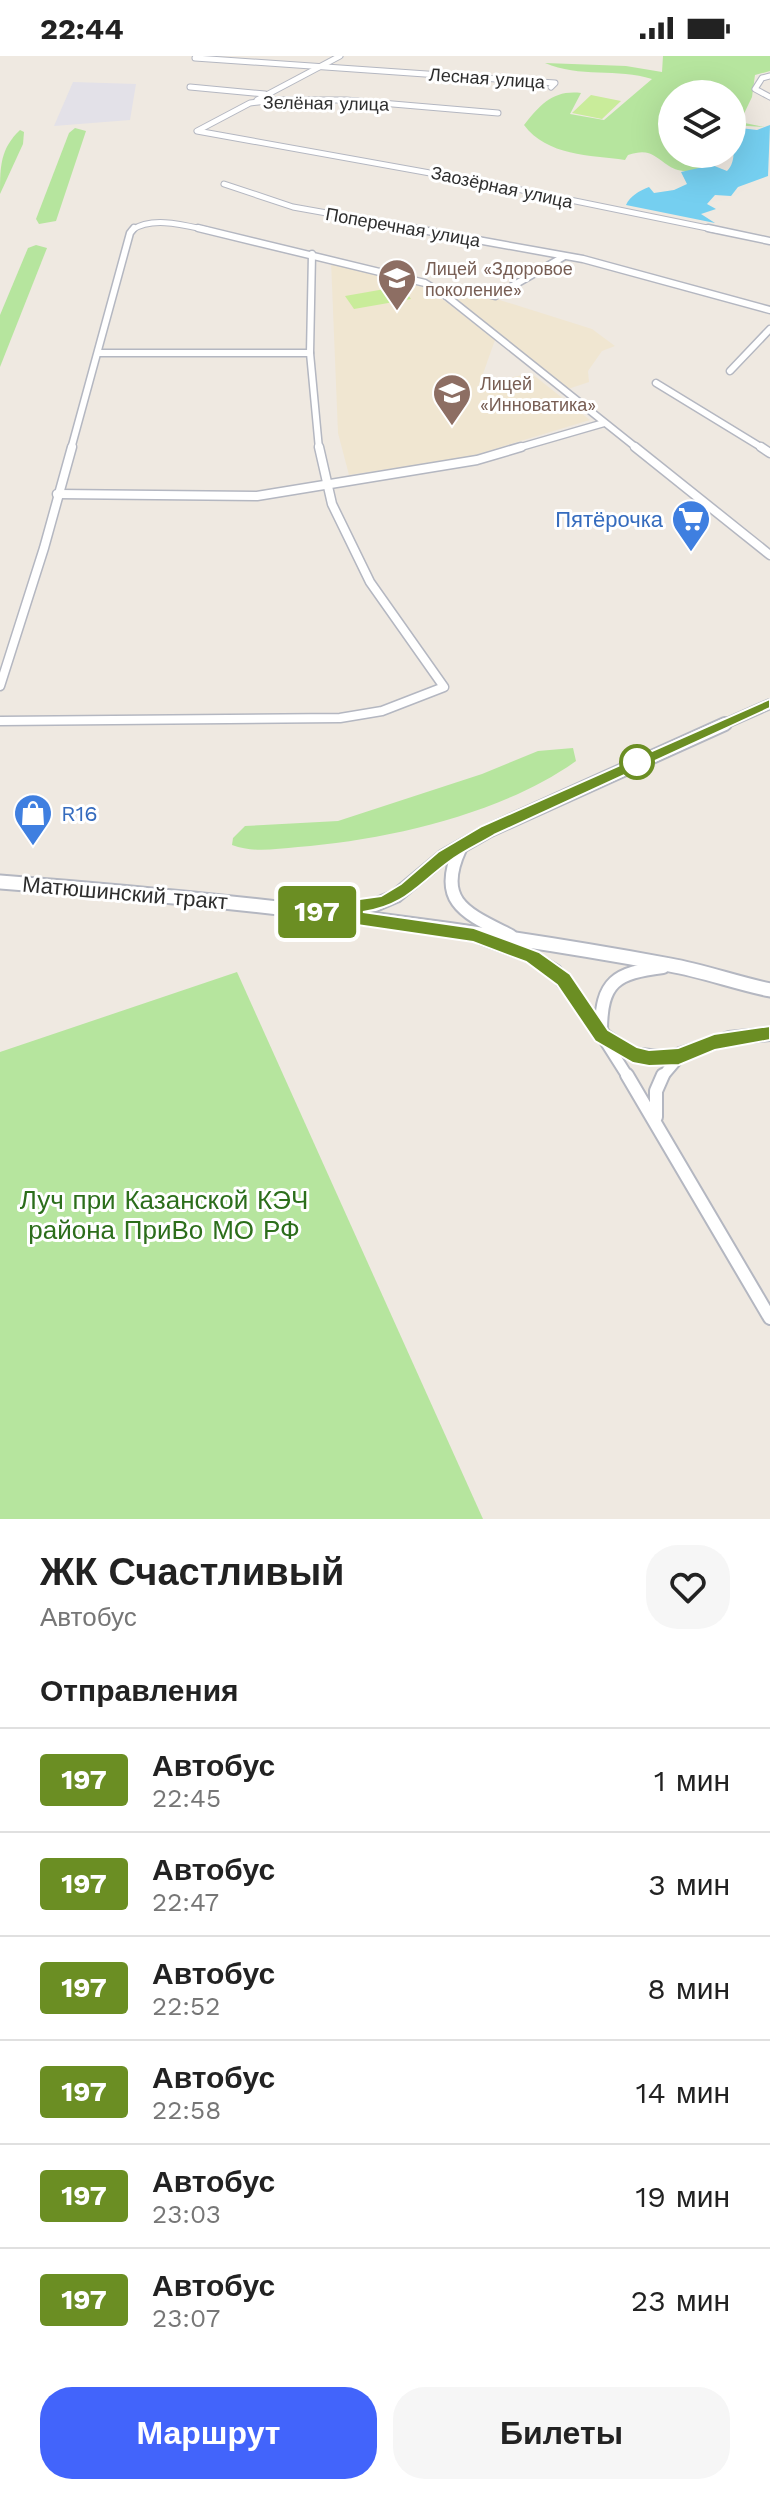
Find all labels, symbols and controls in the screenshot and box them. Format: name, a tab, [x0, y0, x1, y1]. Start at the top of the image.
text: 22:44	[40, 11, 124, 46]
street label: Лесная улица	[428, 63, 547, 93]
map controls	[658, 80, 746, 168]
button: layers	[658, 80, 746, 168]
street label: Зелёная улица	[263, 91, 390, 115]
street label: Заозёрная улица	[429, 162, 576, 212]
street label: Поперечная улица	[324, 203, 483, 251]
school or university icon: Лицей «Здоровое поколение»	[376, 257, 418, 312]
place label: Лицей «Здоровое поколение»	[425, 258, 573, 300]
school or university icon: Лицей «Инноватика»	[431, 372, 473, 427]
place label: Лицей «Инноватика»	[480, 373, 596, 415]
supermarket icon: Пятёрочка	[670, 498, 712, 553]
place label: Пятёрочка	[555, 507, 664, 532]
unlabelled marker	[620, 745, 654, 779]
shop icon: R16	[12, 792, 54, 847]
place label: R16	[61, 801, 98, 826]
street label: Матюшинский тракт	[21, 872, 229, 914]
line badge: 197	[271, 886, 363, 938]
text: 197	[294, 895, 340, 928]
park label: Луч при Казанской КЭЧ района ПриВо МО РФ	[20, 1185, 308, 1245]
button: heart	[646, 1545, 730, 1629]
text: ЖК Счастливый	[40, 1550, 344, 1594]
text: Автобус	[40, 1602, 137, 1632]
text: Отправления	[40, 1673, 239, 1708]
text: Автобус	[152, 1748, 275, 1783]
text: 197	[61, 1763, 107, 1796]
text: 1 мин	[654, 1763, 730, 1798]
text: 22:45	[152, 1783, 221, 1813]
text: Автобус	[152, 1852, 275, 1887]
text: 197	[61, 1867, 107, 1900]
text: 3 мин	[648, 1867, 730, 1902]
text: 22:47	[152, 1887, 219, 1917]
text: Автобус	[152, 1956, 275, 1991]
text: 197	[61, 1971, 107, 2004]
text: 8 мин	[647, 1971, 730, 2006]
text: 22:52	[152, 1991, 220, 2021]
text: Автобус	[152, 2060, 275, 2095]
text: 197	[61, 2075, 107, 2108]
text: 14 мин	[636, 2075, 730, 2110]
text: 22:58	[152, 2095, 221, 2125]
text: Автобус	[152, 2164, 275, 2199]
text: 197	[61, 2179, 107, 2212]
text: 19 мин	[636, 2179, 730, 2214]
text: 23:03	[152, 2199, 221, 2229]
text: Автобус	[152, 2268, 275, 2303]
text: 197	[61, 2283, 107, 2316]
text: 23 мин	[631, 2283, 730, 2318]
text: 23:07	[152, 2303, 220, 2333]
button: Маршрут	[40, 2387, 377, 2479]
button: Билеты	[393, 2387, 730, 2479]

